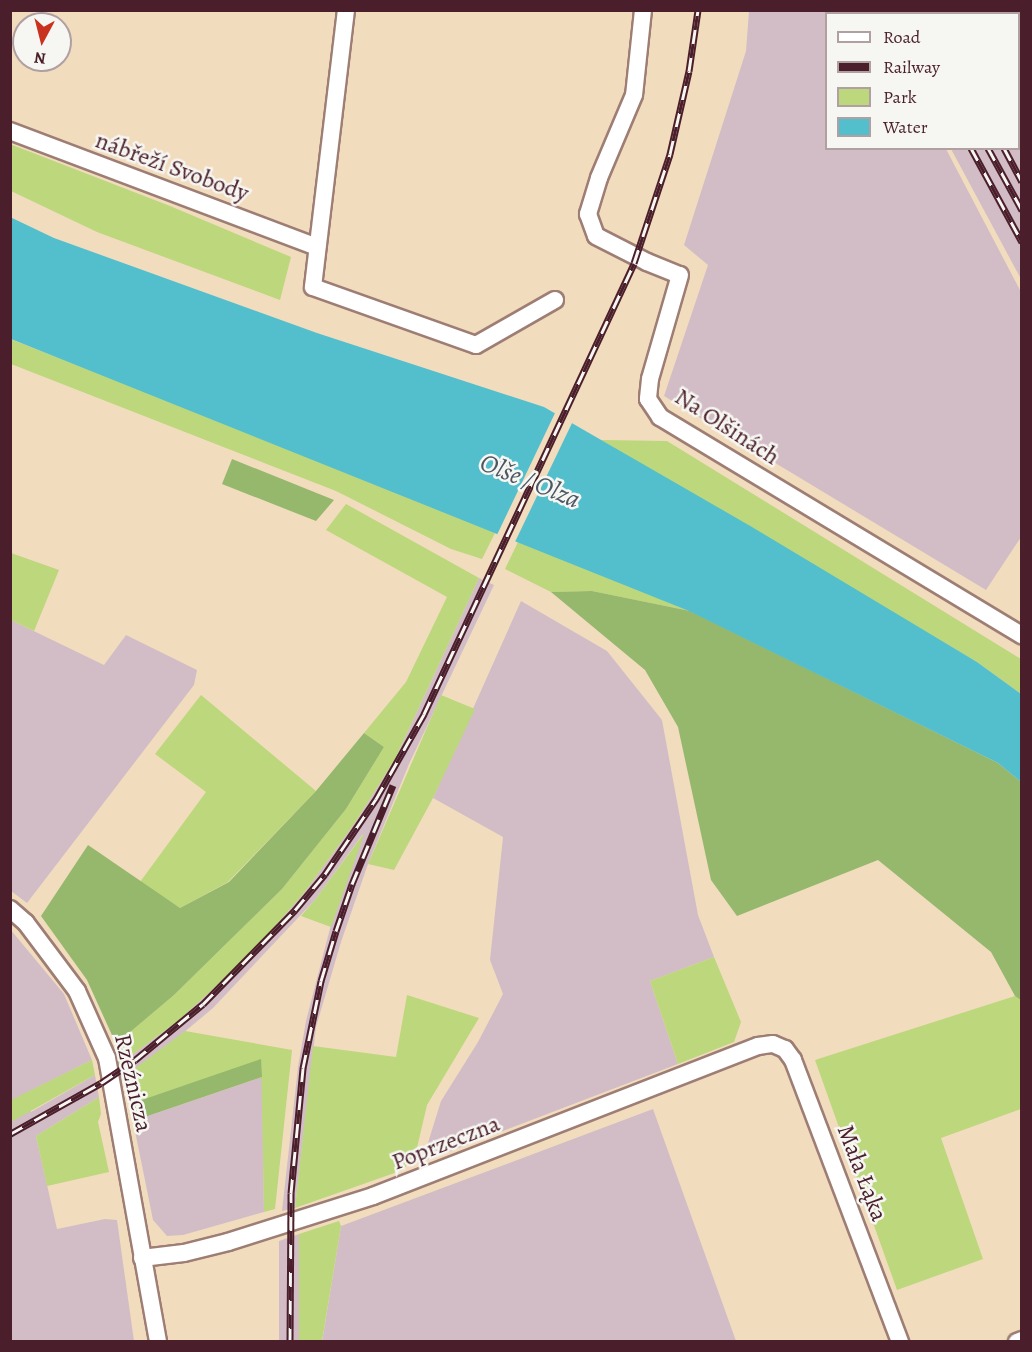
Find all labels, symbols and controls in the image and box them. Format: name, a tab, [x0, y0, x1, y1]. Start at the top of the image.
north arrow	[12, 12, 72, 72]
legend	[825, 12, 1020, 150]
text: Road	[883, 25, 920, 49]
text: N	[33, 46, 47, 70]
text: Railway	[883, 55, 940, 79]
text: Park	[883, 85, 917, 109]
text: Water	[883, 115, 928, 139]
street label: nábřeží Svobody	[91, 126, 253, 208]
street label: Na Olšinách	[669, 383, 785, 471]
water label: Olše / Olza	[475, 447, 585, 515]
street label: Rzeźnicza	[108, 1031, 158, 1135]
street label: Poprzeczna	[388, 1109, 504, 1177]
street label: Mała Łąka	[831, 1121, 893, 1225]

